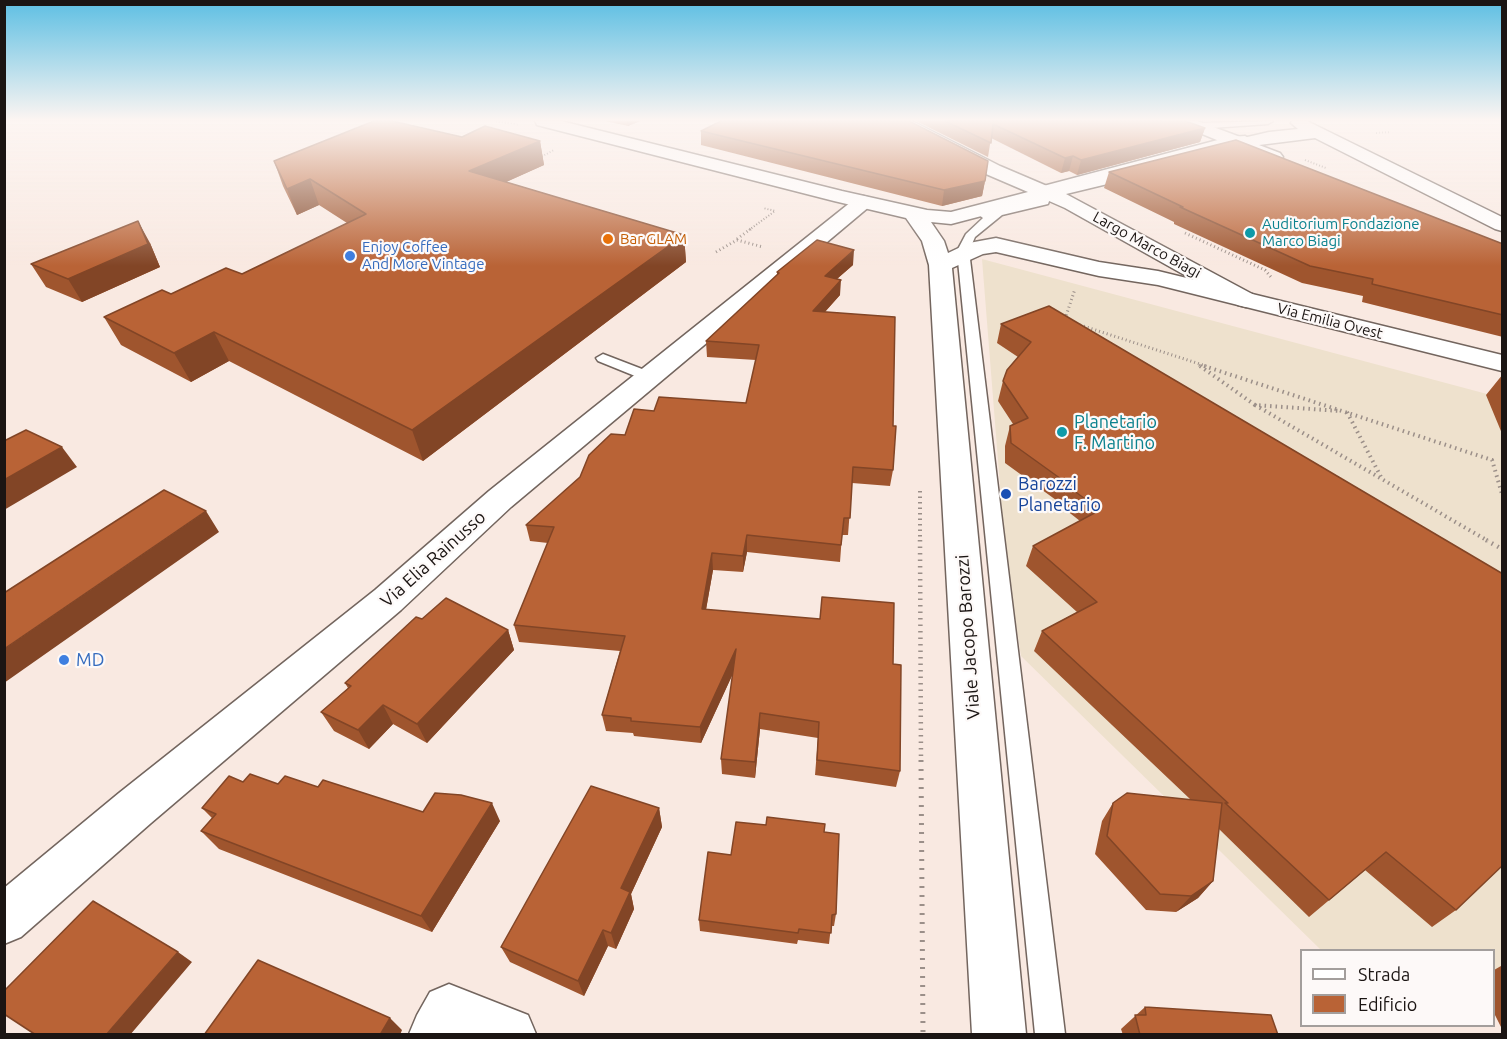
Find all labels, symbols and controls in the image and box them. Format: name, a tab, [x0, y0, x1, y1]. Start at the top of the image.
street label: Largo Marco Biagi	[1090, 208, 1204, 282]
place label: Auditorium Fondazione Marco Biagi	[1262, 215, 1420, 250]
marker: Auditorium Fondazione Marco Biagi	[1243, 226, 1257, 240]
place label: Bar GLAM	[620, 230, 687, 248]
marker: Bar GLAM	[601, 232, 615, 246]
place label: Enjoy Coffee And More Vintage	[362, 238, 484, 273]
marker: Enjoy Coffee And More Vintage	[343, 249, 357, 263]
street label: Via Emilia Ovest	[1275, 299, 1385, 343]
place label: Planetario F. Martino	[1074, 411, 1157, 454]
marker: Planetario F. Martino	[1055, 425, 1069, 439]
place label: Barozzi Planetario	[1018, 473, 1101, 516]
marker: Barozzi Planetario	[999, 487, 1013, 501]
street label: Via Elia Rainusso	[376, 506, 490, 612]
street label: Viale Jacopo Barozzi	[951, 554, 985, 720]
place label: MD	[76, 649, 104, 671]
marker: MD	[57, 653, 71, 667]
legend	[1300, 949, 1495, 1027]
text: Strada	[1358, 964, 1410, 984]
text: Edificio	[1358, 994, 1417, 1014]

